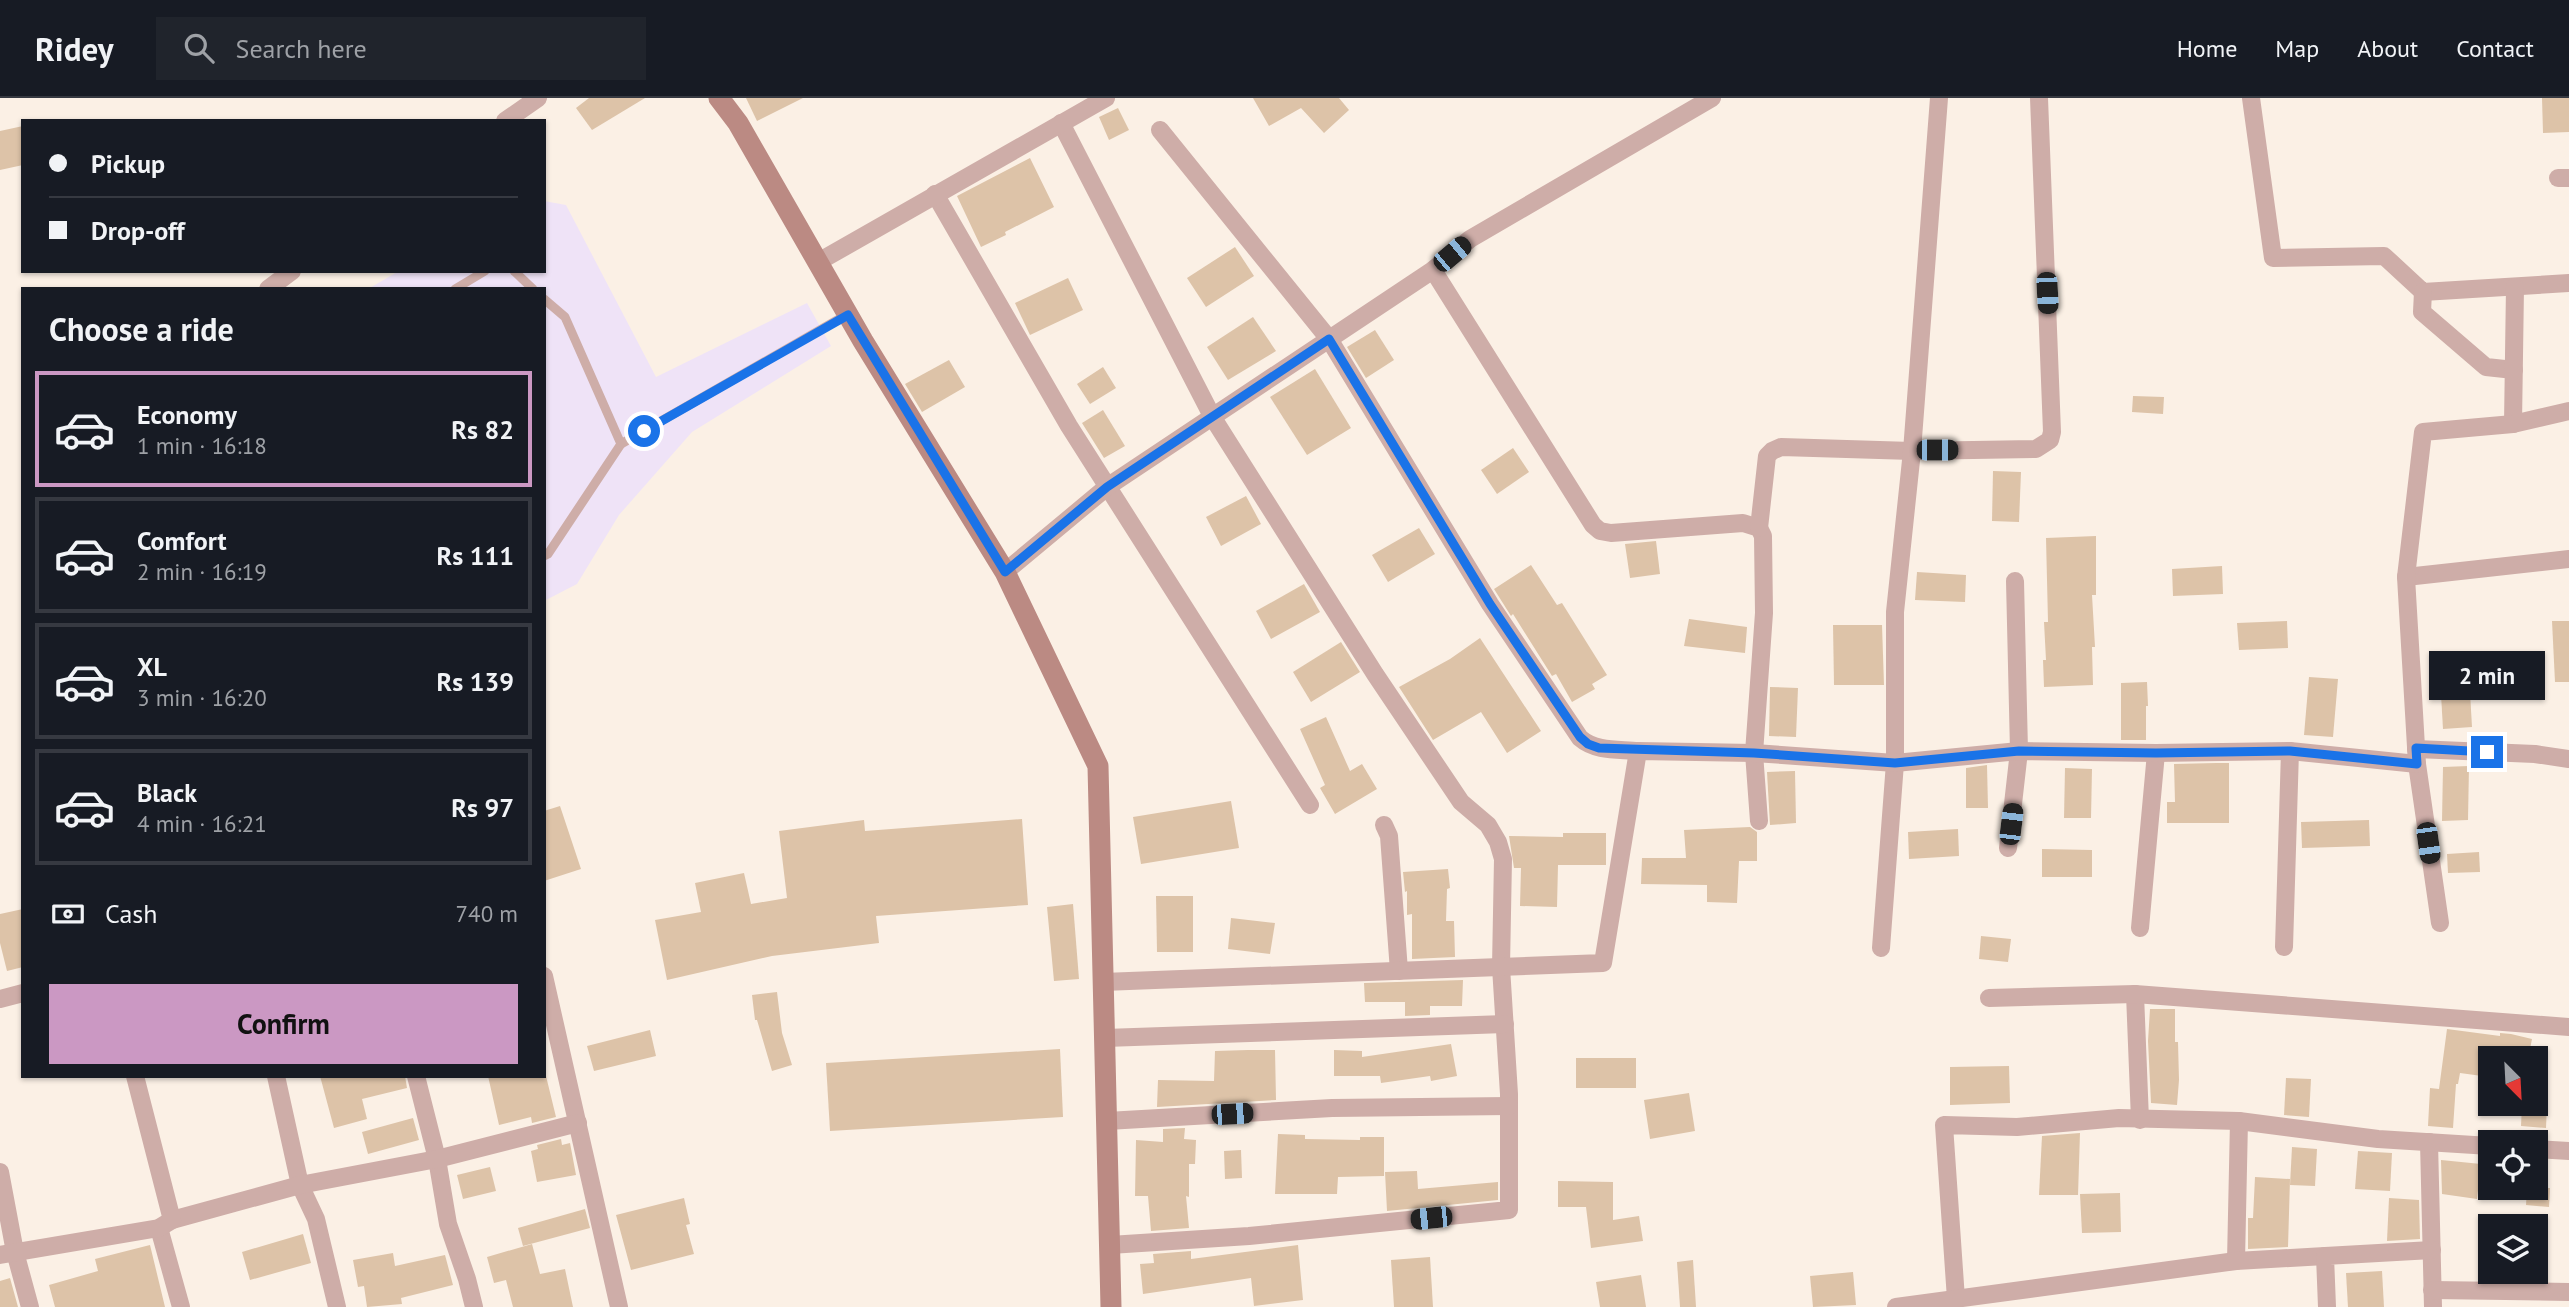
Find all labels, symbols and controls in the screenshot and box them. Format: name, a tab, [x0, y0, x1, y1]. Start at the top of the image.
search box	[156, 17, 646, 80]
text: Ridey	[35, 27, 114, 70]
icon: search	[180, 29, 218, 67]
text: Search here	[236, 32, 367, 65]
text: Home	[2177, 33, 2237, 64]
text: Map	[2275, 33, 2319, 64]
text: About	[2357, 33, 2418, 64]
text: Contact	[2456, 33, 2534, 64]
text: Pickup	[91, 147, 165, 180]
text: Drop-off	[91, 214, 185, 247]
car	[1430, 232, 1475, 276]
car	[2036, 271, 2059, 315]
text: Choose a ride	[49, 308, 234, 350]
icon: car	[53, 398, 116, 461]
text: Economy	[137, 398, 237, 431]
text: Rs 82	[451, 413, 514, 446]
route start	[628, 415, 660, 447]
text: 1 min · 16:18	[137, 431, 267, 460]
car	[1917, 440, 1959, 461]
icon: car	[53, 524, 116, 587]
text: Comfort	[137, 524, 227, 557]
text: Rs 111	[437, 539, 514, 572]
text: 2 min · 16:19	[137, 557, 267, 586]
icon: car	[53, 650, 116, 713]
text: XL	[137, 650, 167, 683]
callout: 2 min	[2429, 650, 2545, 700]
text: 2 min	[2459, 661, 2515, 690]
text: Rs 139	[437, 665, 514, 698]
text: 3 min · 16:20	[137, 683, 267, 712]
route end	[2471, 736, 2503, 768]
icon: car	[53, 776, 116, 839]
text: Black	[137, 776, 197, 809]
text: Rs 97	[451, 791, 514, 824]
car	[1999, 802, 2024, 846]
text: 4 min · 16:21	[137, 809, 267, 838]
car	[2415, 821, 2442, 865]
icon: cash	[49, 895, 87, 933]
text: Cash	[105, 897, 157, 930]
text: 740 m	[456, 899, 518, 928]
button: Confirm	[49, 984, 518, 1064]
north arrow	[2478, 1046, 2548, 1116]
map controls	[2478, 1046, 2548, 1284]
car	[1211, 1102, 1254, 1126]
button: locate	[2478, 1130, 2548, 1200]
car	[1410, 1205, 1453, 1231]
button: layers	[2478, 1214, 2548, 1284]

